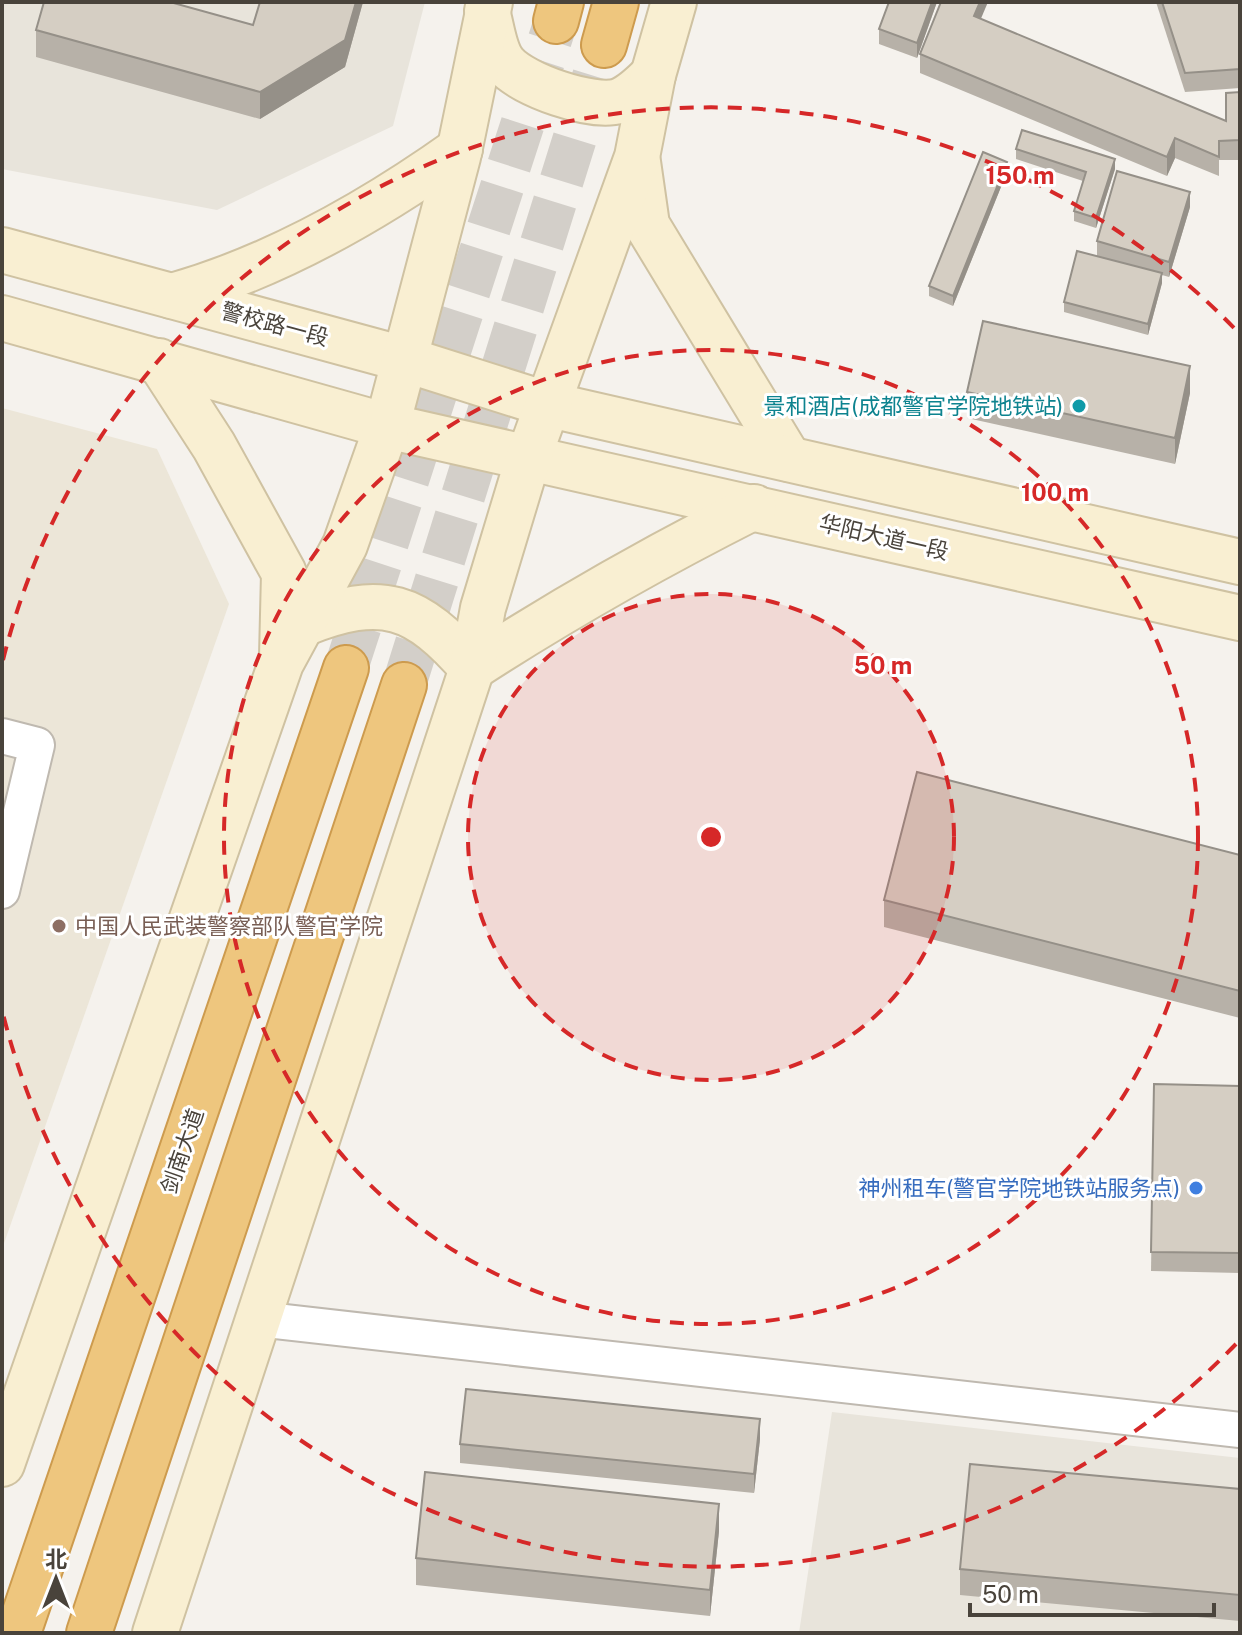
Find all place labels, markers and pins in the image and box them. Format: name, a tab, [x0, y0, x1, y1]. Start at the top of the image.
place label: 景和酒店(成都警官学院地铁站)	[764, 393, 1063, 419]
marker: 景和酒店(成都警官学院地铁站)	[1070, 397, 1088, 415]
centre of rings	[697, 823, 725, 851]
place label: 中国人民武装警察部队警官学院	[75, 913, 383, 939]
marker: 中国人民武装警察部队警官学院	[50, 917, 68, 935]
place label: 神州租车(警官学院地铁站服务点)	[859, 1175, 1180, 1201]
marker: 神州租车(警官学院地铁站服务点)	[1187, 1179, 1205, 1197]

